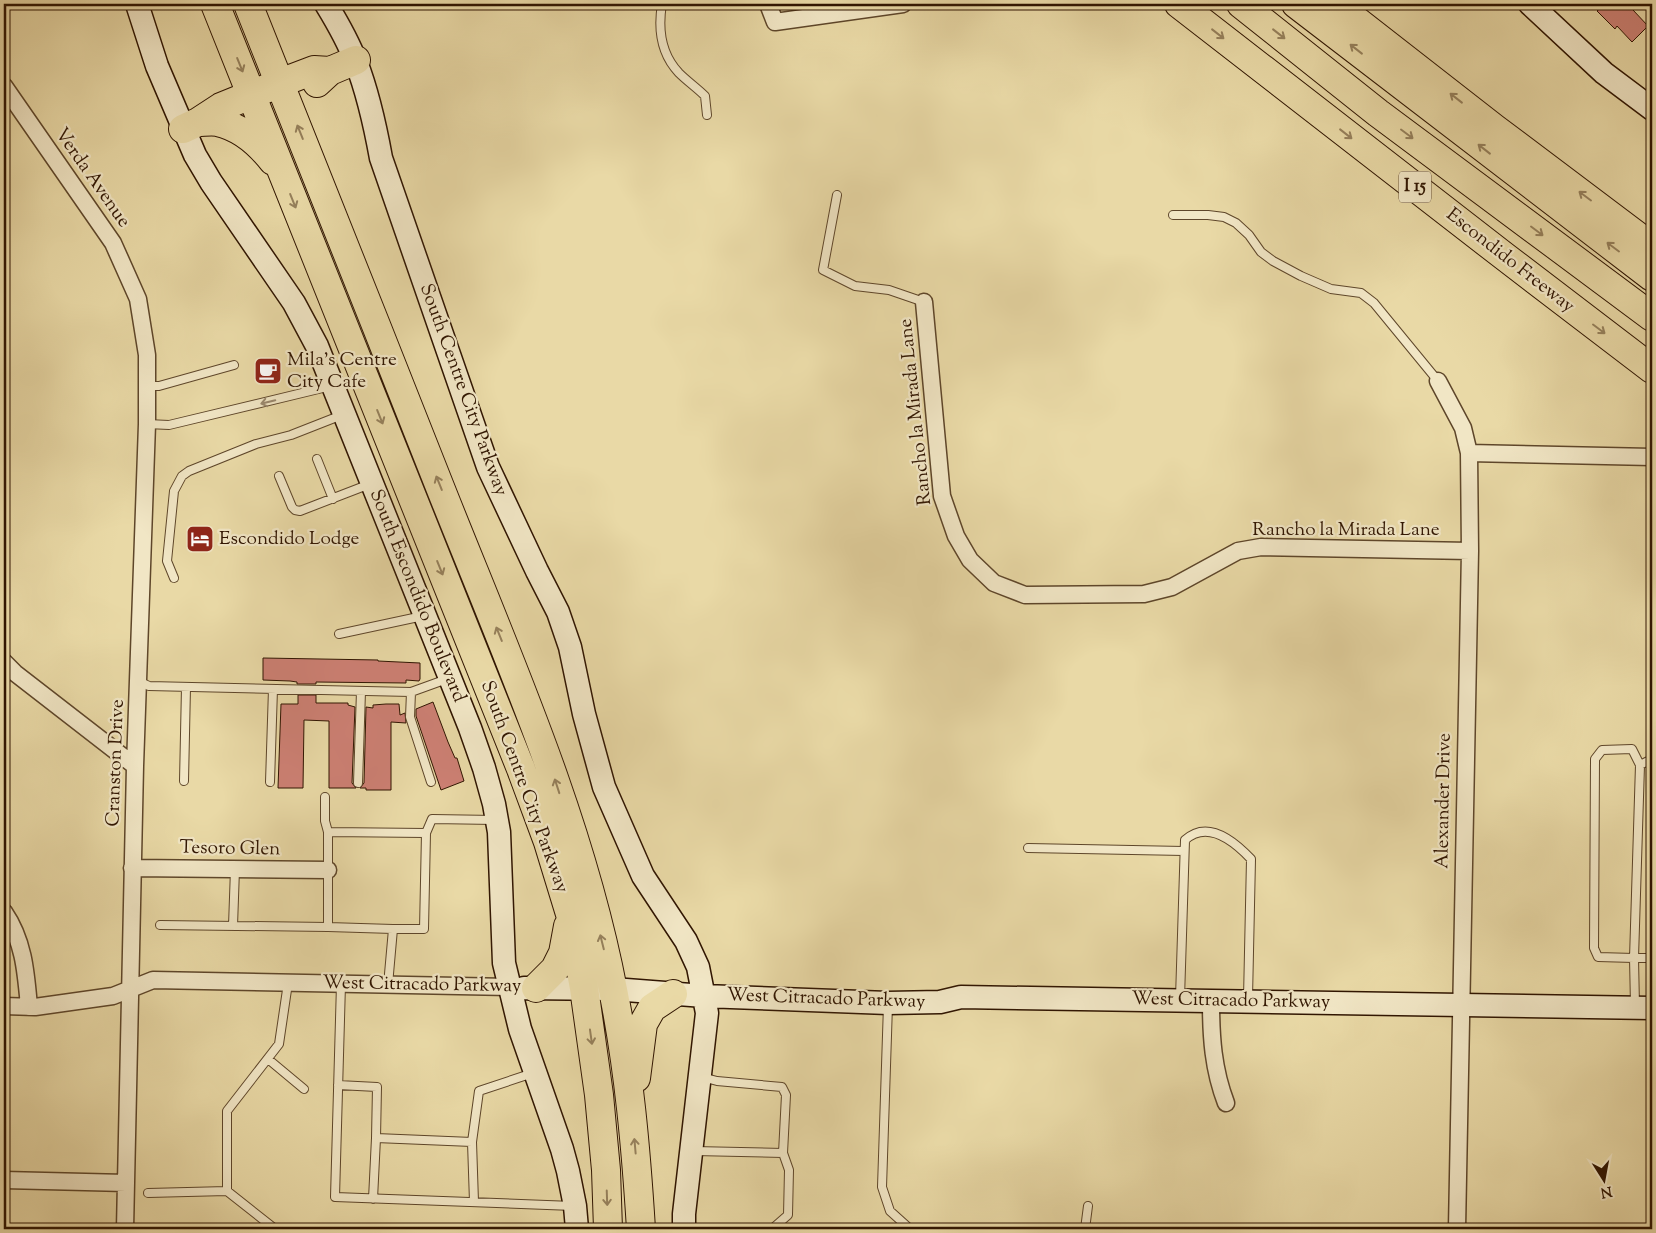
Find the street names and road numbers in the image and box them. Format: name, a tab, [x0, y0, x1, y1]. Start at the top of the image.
street label: Verda Avenue	[48, 123, 137, 234]
road number: I 15	[1399, 172, 1431, 202]
street label: Escondido Freeway	[1440, 202, 1581, 320]
street label: South Centre City Parkway	[412, 280, 514, 500]
street label: Rancho la Mirada Lane	[893, 317, 939, 507]
street label: South Escondido Boulevard	[362, 485, 472, 707]
street label: Rancho la Mirada Lane	[1252, 517, 1440, 544]
street label: South Centre City Parkway	[473, 677, 575, 897]
street label: Cranston Drive	[100, 699, 132, 827]
street label: Alexander Drive	[1429, 733, 1459, 869]
street label: Tesoro Glen	[179, 835, 281, 863]
street label: West Citracado Parkway	[322, 970, 522, 1000]
street label: West Citracado Parkway	[726, 982, 926, 1016]
street label: West Citracado Parkway	[1131, 986, 1331, 1016]

